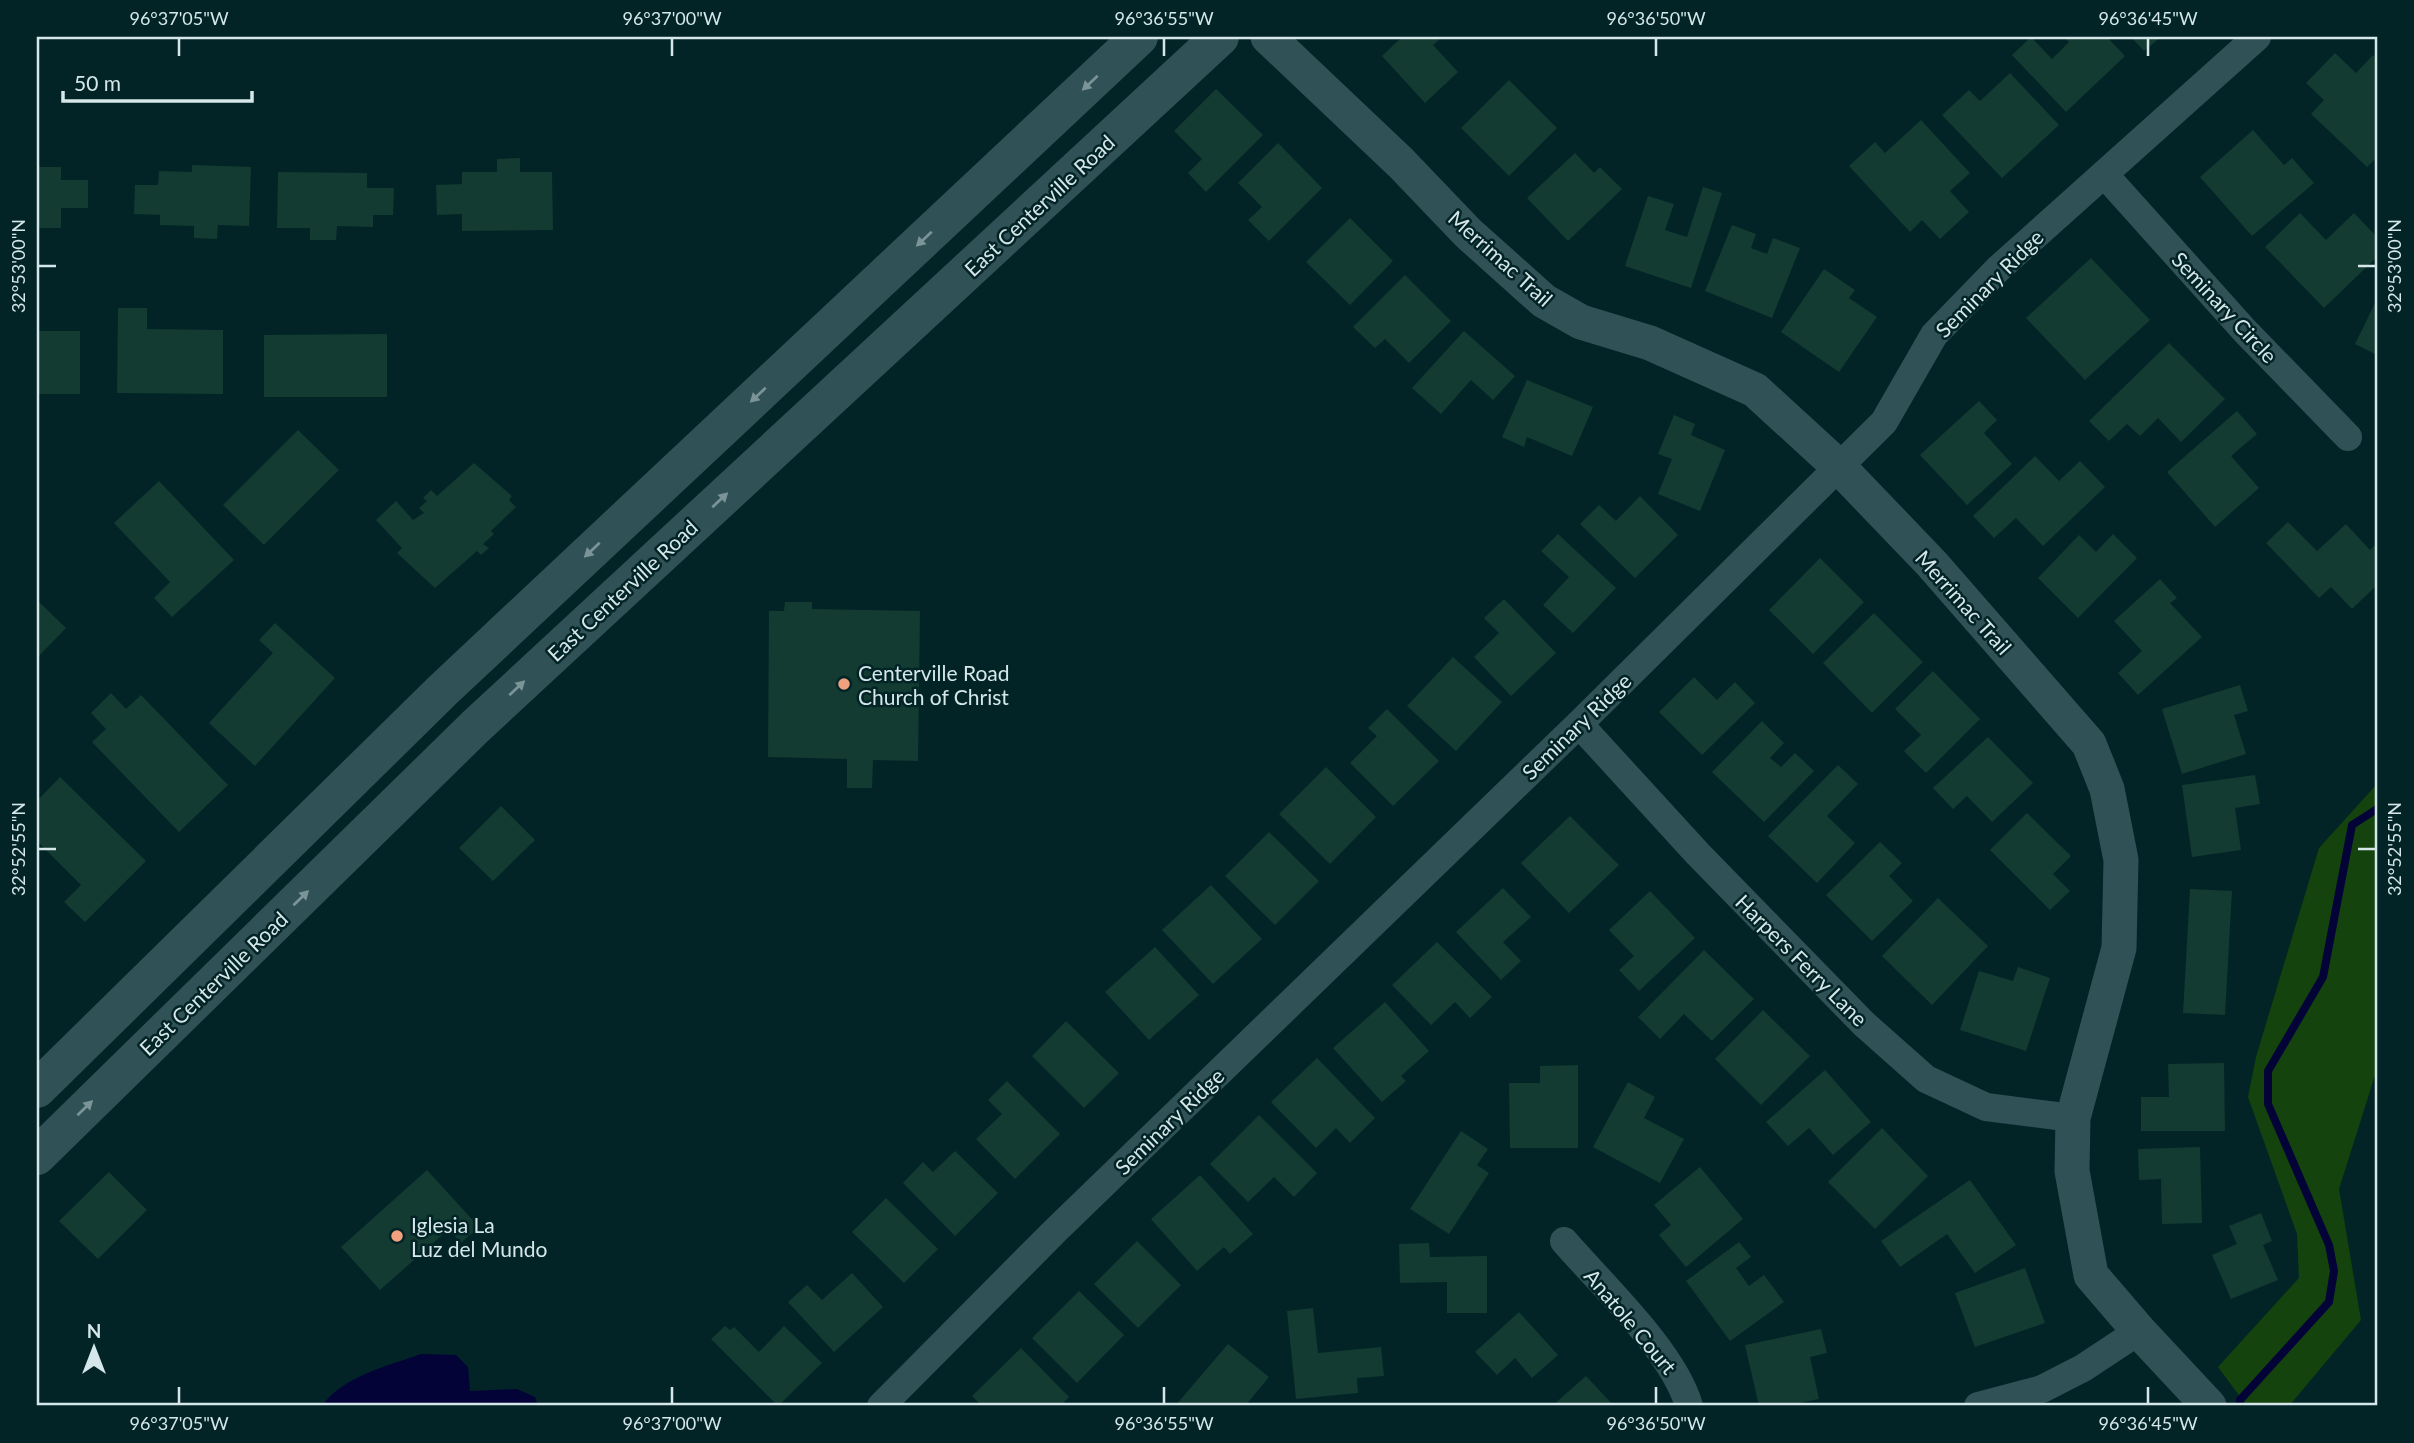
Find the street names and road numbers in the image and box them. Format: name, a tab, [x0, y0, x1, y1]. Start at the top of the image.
street label: East Centerville Road	[959, 129, 1119, 281]
street label: Merrimac Trail	[1444, 205, 1558, 311]
street label: Seminary Ridge	[1930, 224, 2048, 342]
street label: Seminary Circle	[2167, 246, 2283, 368]
street label: East Centerville Road	[542, 514, 702, 666]
street label: Merrimac Trail	[1911, 545, 2017, 659]
street label: Seminary Ridge	[1516, 668, 1636, 784]
street label: Harpers Ferry Lane	[1731, 889, 1873, 1031]
street label: East Centerville Road	[134, 906, 292, 1060]
street label: Seminary Ridge	[1109, 1063, 1229, 1179]
street label: Anatole Court	[1580, 1263, 1683, 1379]

